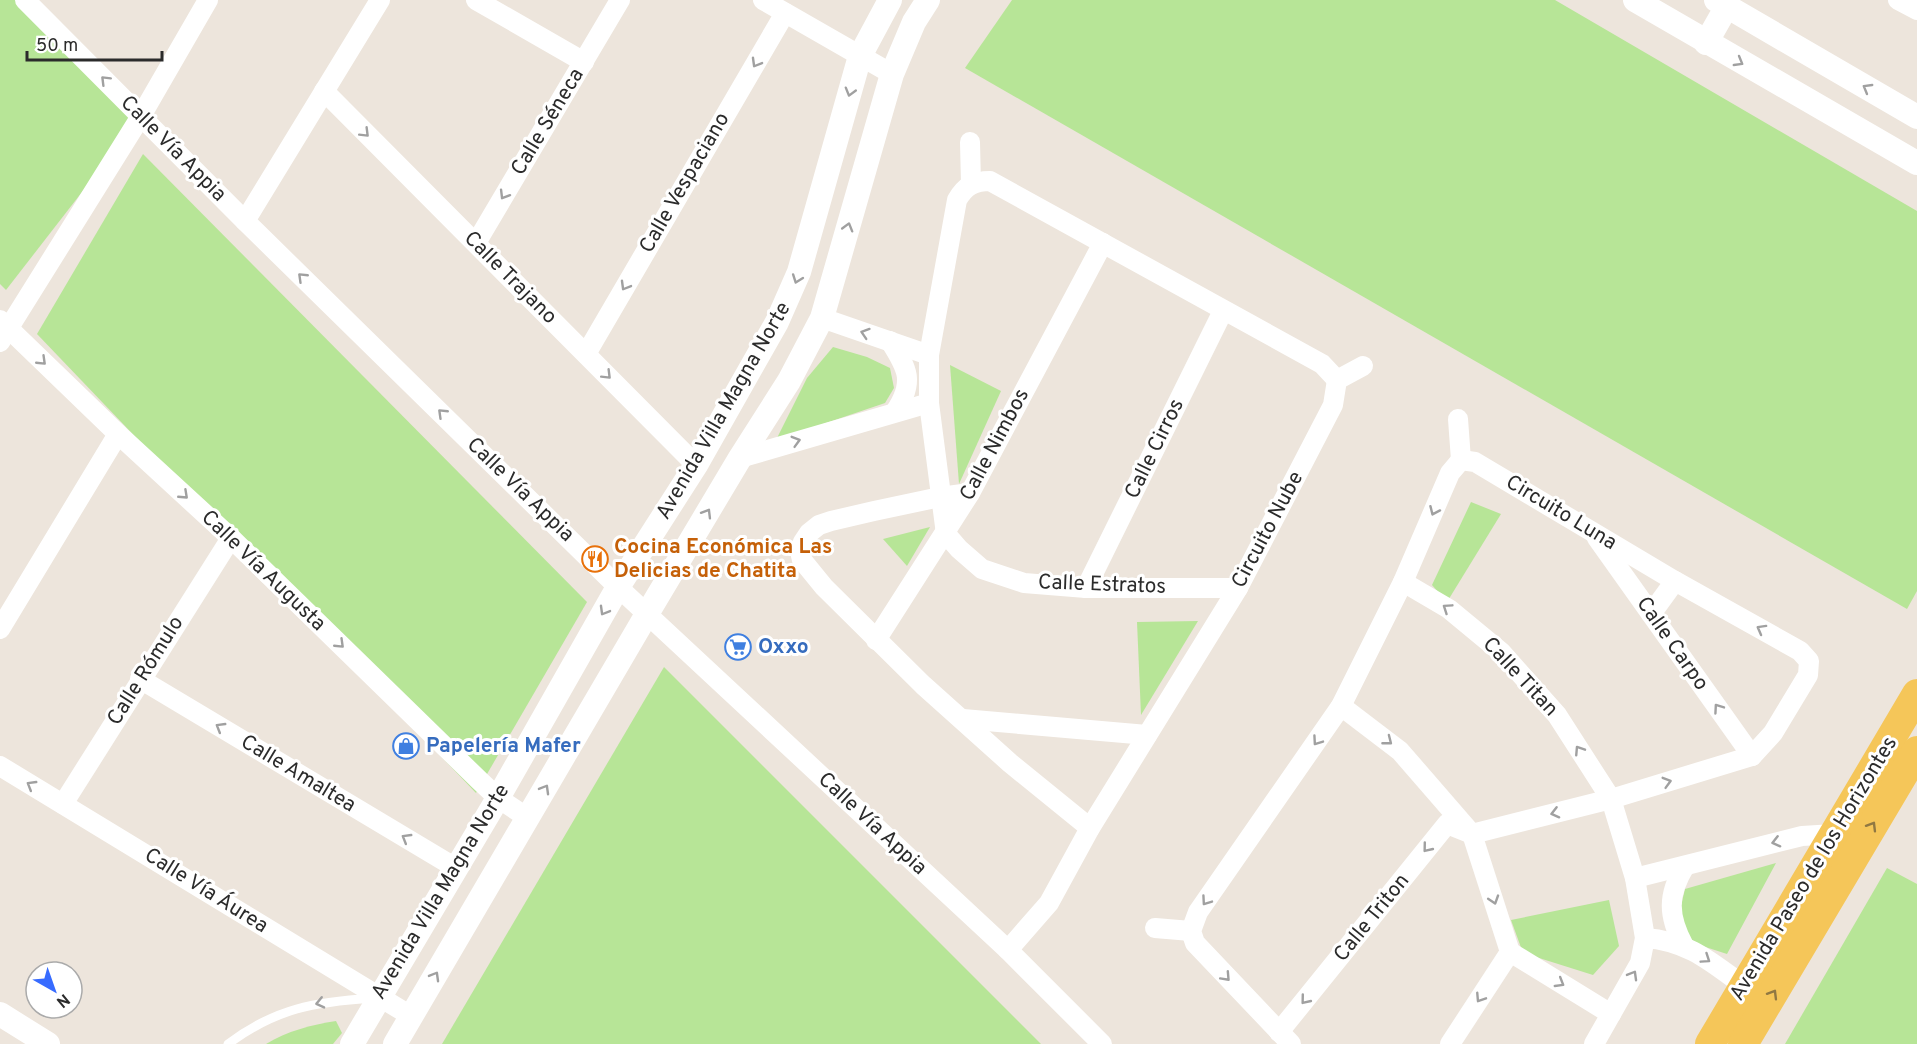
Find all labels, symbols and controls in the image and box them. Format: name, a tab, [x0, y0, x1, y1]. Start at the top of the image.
scale bar	[27, 24, 162, 62]
text: 50 m	[36, 35, 78, 58]
one-way arrow	[1733, 55, 1743, 66]
one-way arrow	[751, 57, 763, 67]
street label: Calle Séneca	[505, 63, 591, 181]
one-way arrow	[101, 76, 111, 87]
one-way arrow	[1862, 83, 1873, 95]
one-way arrow	[845, 86, 857, 97]
street label: Calle Vía Appia	[114, 90, 232, 208]
street label: Calle Vespaciano	[634, 108, 736, 258]
one-way arrow	[358, 125, 369, 136]
one-way arrow	[500, 189, 512, 199]
one-way arrow	[841, 222, 853, 233]
street label: Calle Trajano	[458, 226, 562, 330]
one-way arrow	[299, 273, 309, 284]
one-way arrow	[791, 273, 804, 284]
one-way arrow	[621, 280, 633, 290]
street label: Avenida Villa Magna Norte	[651, 297, 797, 525]
one-way arrow	[860, 327, 871, 340]
one-way arrow	[35, 354, 46, 365]
one-way arrow	[599, 368, 610, 379]
street label: Calle Nimbos	[954, 384, 1036, 506]
street label: Calle Cirros	[1119, 395, 1191, 503]
one-way arrow	[438, 410, 449, 421]
street label: Calle Vía Appia	[460, 432, 580, 548]
one-way arrow	[790, 436, 801, 448]
street label: Circuito Nube	[1226, 467, 1310, 593]
street label: Circuito Luna	[1500, 469, 1622, 557]
one-way arrow	[177, 488, 187, 499]
street label: Calle Vía Augusta	[195, 505, 331, 637]
one-way arrow	[1429, 505, 1441, 516]
one-way arrow	[700, 508, 712, 519]
place label: Cocina Económica Las Delicias de Chatita	[614, 534, 832, 585]
restaurant icon: Cocina Económica Las Delicias de Chatita	[580, 544, 610, 574]
street label: Calle Estratos	[1037, 569, 1167, 601]
street label: Calle Carpo	[1630, 592, 1714, 696]
one-way arrow	[600, 605, 612, 615]
one-way arrow	[1442, 605, 1453, 616]
street label: Calle Rómulo	[102, 611, 190, 731]
one-way arrow	[1757, 625, 1767, 636]
street label: Calle Titan	[1476, 631, 1564, 723]
supermarket icon: Oxxo	[723, 632, 753, 662]
place label: Oxxo	[758, 634, 809, 661]
one-way arrow	[332, 637, 343, 648]
one-way arrow	[1714, 704, 1725, 715]
one-way arrow	[216, 723, 226, 734]
street label: Calle Amaltea	[235, 729, 361, 819]
shop icon: Papelería Mafer	[391, 731, 421, 761]
street label: Avenida Paseo de los Horizontes	[1724, 732, 1904, 1006]
place label: Papelería Mafer	[426, 733, 581, 760]
one-way arrow	[1313, 734, 1324, 745]
one-way arrow	[1381, 734, 1392, 745]
one-way arrow	[1575, 745, 1586, 756]
street label: Calle Vía Appia	[812, 767, 932, 881]
one-way arrow	[1662, 777, 1672, 789]
street label: Avenida Villa Magna Norte	[366, 779, 516, 1005]
one-way arrow	[27, 780, 37, 792]
one-way arrow	[538, 785, 549, 795]
one-way arrow	[1550, 806, 1560, 818]
one-way arrow	[1865, 822, 1877, 832]
one-way arrow	[402, 834, 412, 846]
one-way arrow	[1771, 835, 1781, 848]
street label: Calle Vía Áurea	[139, 841, 274, 940]
one-way arrow	[1424, 842, 1435, 853]
street label: Calle Triton	[1328, 868, 1416, 968]
one-way arrow	[1202, 894, 1213, 905]
one-way arrow	[1486, 894, 1499, 905]
one-way arrow	[1700, 952, 1711, 963]
north arrow	[24, 960, 84, 1020]
one-way arrow	[1219, 969, 1230, 980]
one-way arrow	[428, 971, 440, 982]
one-way arrow	[1626, 971, 1638, 981]
one-way arrow	[1554, 975, 1564, 987]
text: N	[52, 989, 73, 1011]
one-way arrow	[1766, 990, 1777, 1000]
one-way arrow	[1476, 992, 1488, 1002]
one-way arrow	[1301, 993, 1312, 1004]
one-way arrow	[315, 995, 325, 1008]

